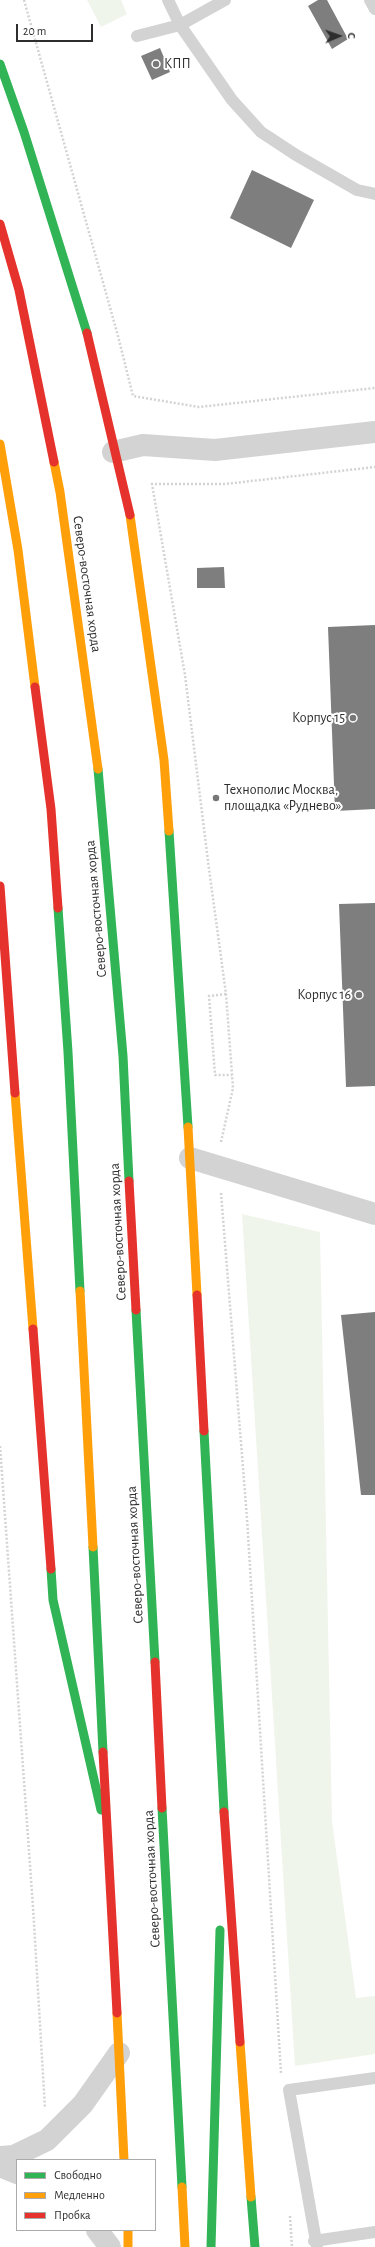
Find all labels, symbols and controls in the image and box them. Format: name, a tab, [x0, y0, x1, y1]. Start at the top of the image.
scale bar	[18, 16, 95, 42]
north arrow	[319, 16, 359, 56]
text: 20 m	[23, 25, 46, 37]
text: С	[346, 32, 357, 39]
place label: КПП	[164, 56, 191, 72]
marker: КПП	[151, 59, 161, 69]
street label: Северо-восточная хорда	[69, 515, 105, 653]
place label: Корпус 15	[292, 710, 345, 726]
marker: Корпус 15	[348, 713, 358, 723]
place label: Технополис Москва, площадка «Руднево»	[224, 782, 341, 814]
marker: Технополис Москва, площадка «Руднево»	[211, 793, 221, 803]
street label: Северо-восточная хорда	[82, 840, 110, 978]
place label: Корпус 16	[297, 987, 351, 1003]
marker: Корпус 16	[354, 990, 364, 1000]
street label: Северо-восточная хорда	[106, 1163, 130, 1301]
street label: Северо-восточная хорда	[123, 1486, 147, 1624]
street label: Северо-восточная хорда	[140, 1810, 164, 1948]
legend	[16, 2159, 156, 2231]
text: Свободно	[54, 2169, 102, 2181]
text: Медленно	[54, 2189, 105, 2201]
text: Пробка	[54, 2209, 91, 2221]

